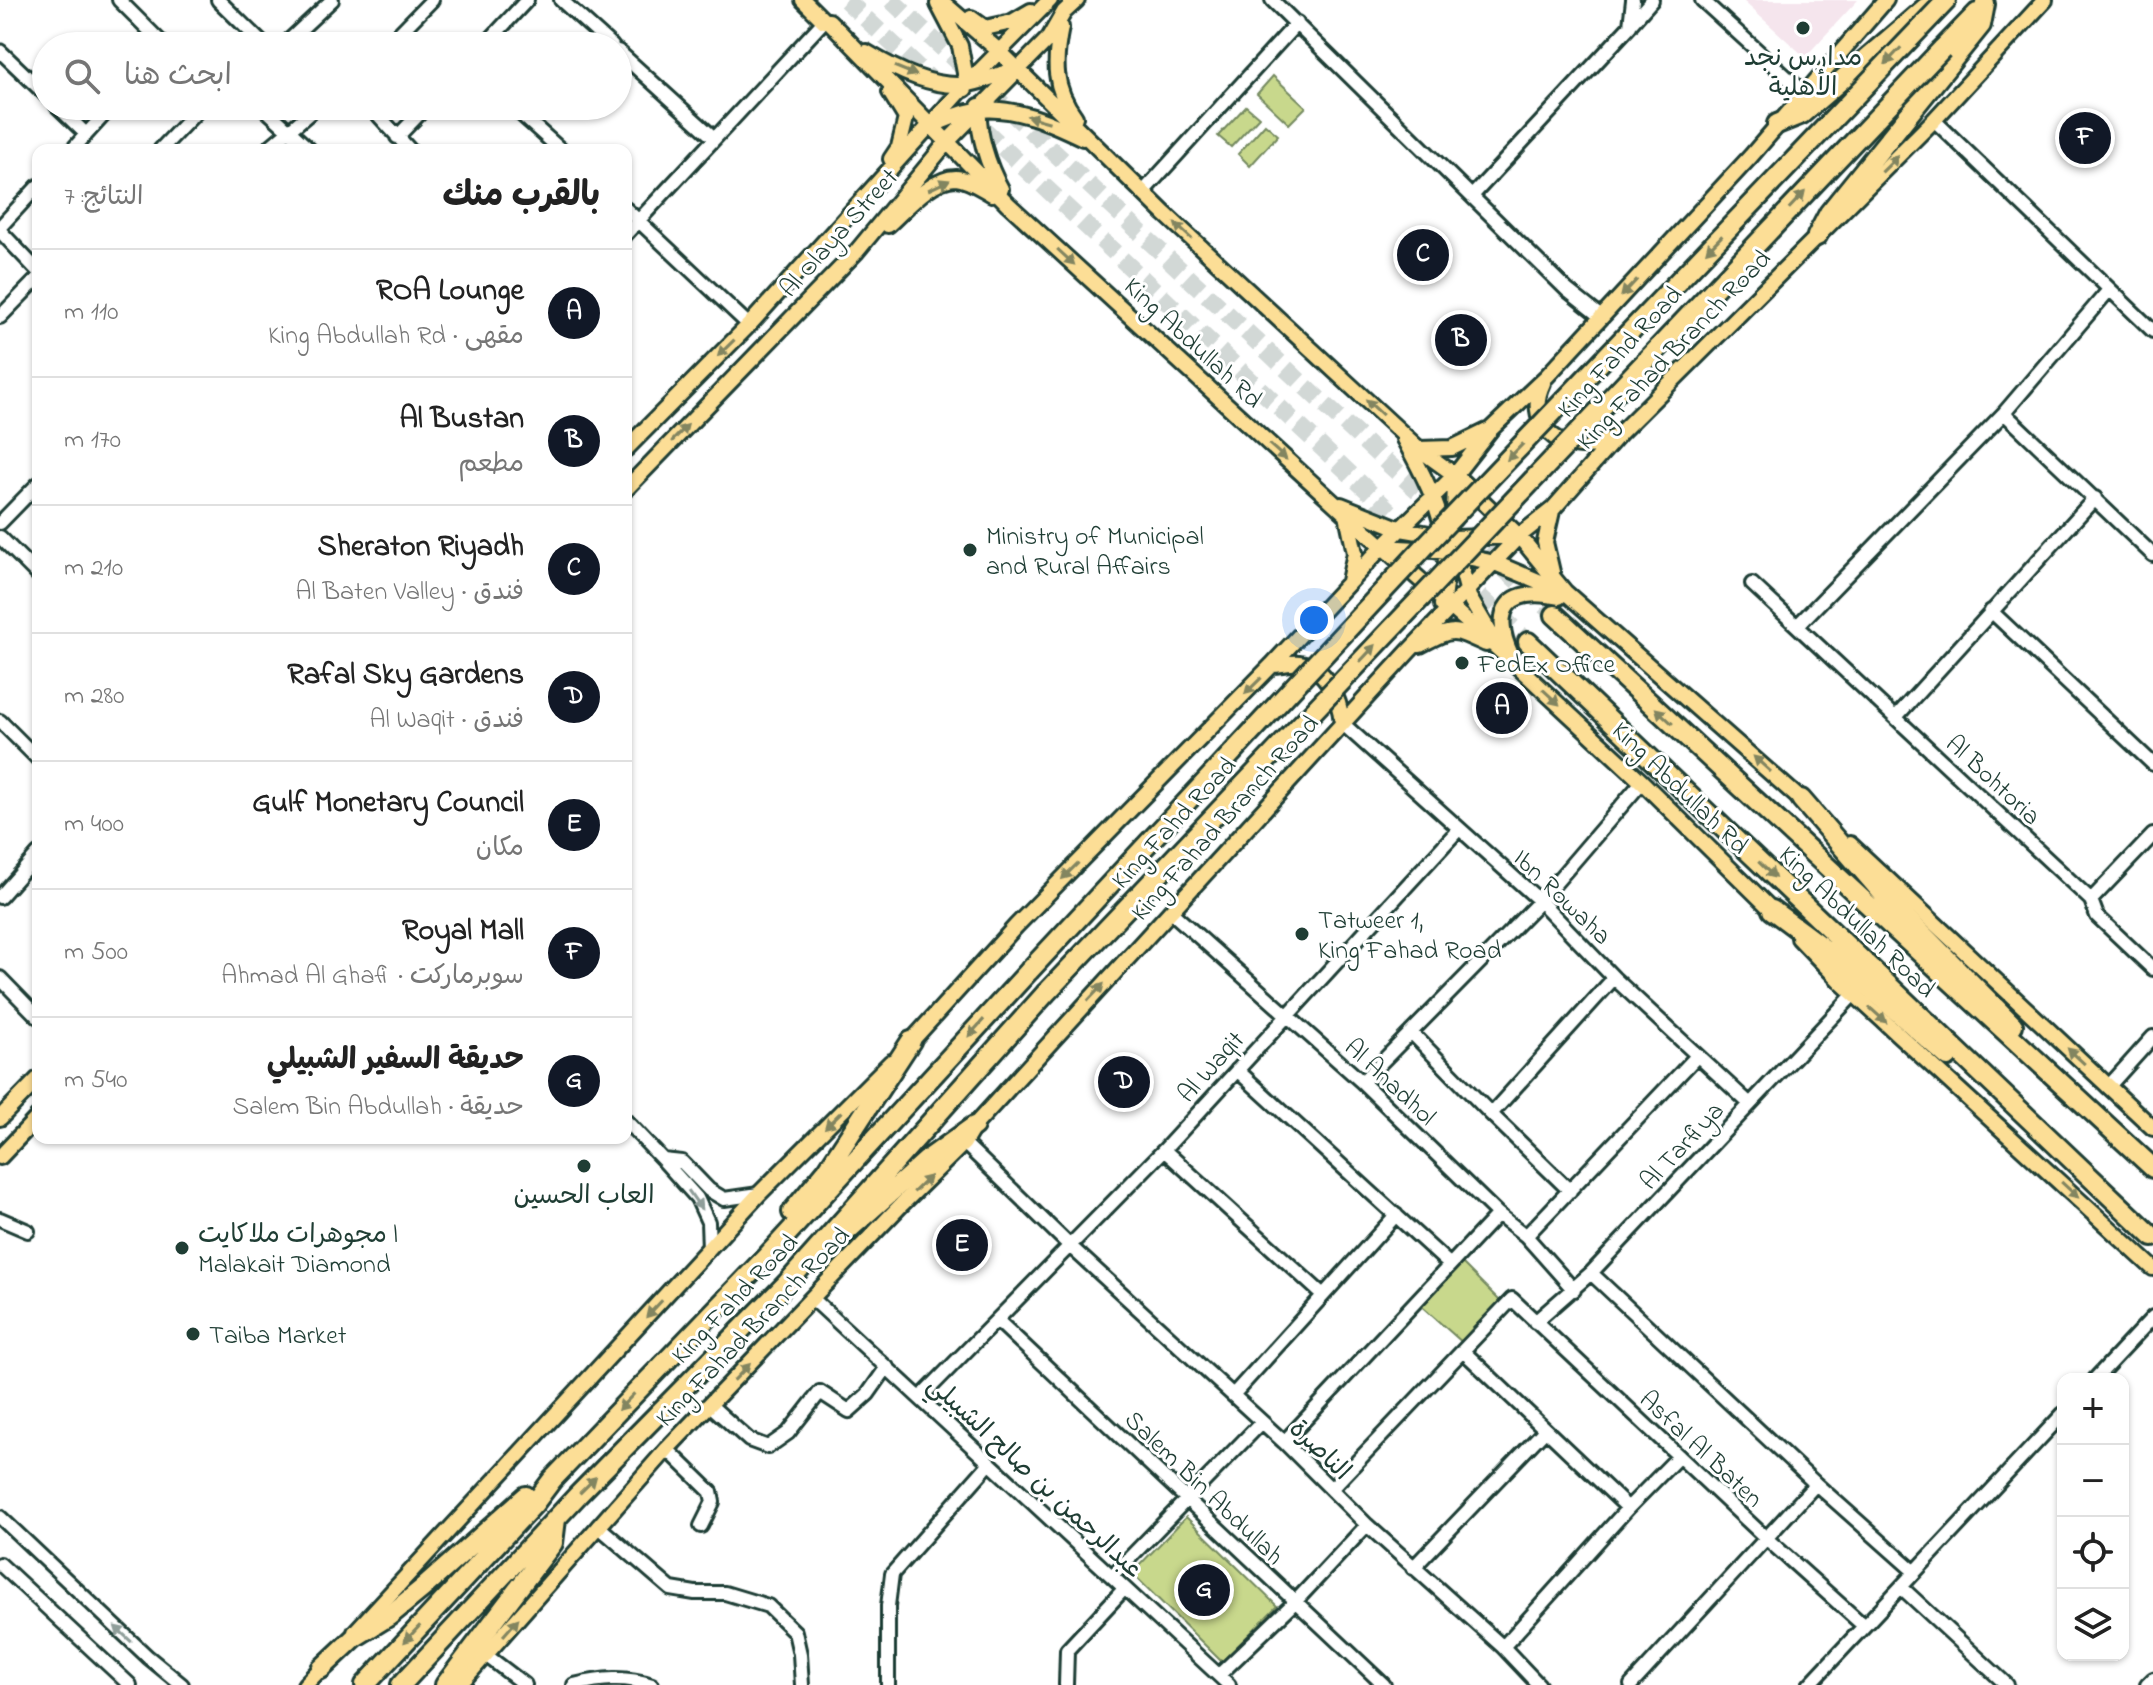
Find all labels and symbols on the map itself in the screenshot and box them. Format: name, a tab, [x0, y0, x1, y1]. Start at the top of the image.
marker: مدارس نجد الأهلية	[1794, 19, 1812, 37]
place label: مدارس نجد الأهلية	[1744, 40, 1862, 108]
one-way arrow	[1885, 47, 1903, 66]
one-way arrow	[894, 65, 918, 78]
pin: F	[2059, 108, 2111, 168]
one-way arrow	[1026, 112, 1050, 125]
one-way arrow	[1880, 155, 1899, 174]
street label: Al Olaya Street	[772, 161, 909, 307]
one-way arrow	[928, 178, 951, 192]
one-way arrow	[1788, 191, 1806, 210]
one-way arrow	[1174, 222, 1193, 240]
pin: C	[1397, 225, 1449, 285]
one-way arrow	[1705, 235, 1723, 254]
street label: King Fahad Branch Road	[1569, 242, 1782, 460]
one-way arrow	[1056, 247, 1075, 265]
street label: King Abdullah Rd	[1114, 270, 1270, 419]
street label: King Fahd Road	[1550, 278, 1693, 428]
one-way arrow	[1620, 278, 1638, 297]
pin: B	[1435, 310, 1487, 370]
one-way arrow	[718, 338, 736, 357]
one-way arrow	[1365, 399, 1384, 417]
one-way arrow	[671, 424, 689, 443]
one-way arrow	[1268, 442, 1287, 460]
one-way arrow	[1506, 442, 1524, 461]
place label: Ministry of Municipal and Rural Affairs	[986, 519, 1204, 587]
marker: Ministry of Municipal and Rural Affairs	[961, 541, 979, 559]
your location	[1294, 600, 1334, 640]
one-way arrow	[1359, 644, 1377, 663]
place label: FedEx Office	[1477, 647, 1616, 685]
marker: FedEx Office	[1453, 654, 1471, 672]
one-way arrow	[1244, 676, 1262, 695]
pin: A	[1476, 678, 1528, 738]
one-way arrow	[1541, 688, 1560, 706]
street label: King Fahad Branch Road	[1123, 707, 1330, 931]
one-way arrow	[1655, 707, 1674, 725]
street label: King Abdullah Rd	[1602, 714, 1756, 865]
street label: Al Bohtoria	[1936, 727, 2048, 836]
street label: King Fahd Road	[1104, 749, 1247, 899]
one-way arrow	[1753, 756, 1772, 774]
street label: King Abdullah Road	[1769, 838, 1943, 1009]
street label: Ibn Rowaha	[1503, 841, 1619, 955]
one-way arrow	[1061, 861, 1080, 880]
one-way arrow	[1757, 861, 1776, 879]
place label: Tatweer 1, King Fahad Road	[1318, 903, 1502, 971]
marker: Tatweer 1, King Fahad Road	[1293, 925, 1311, 943]
one-way arrow	[1087, 983, 1105, 1002]
one-way arrow	[1868, 1006, 1887, 1024]
one-way arrow	[967, 1019, 985, 1038]
street label: Al Waqit	[1170, 1023, 1255, 1112]
street label: Al Anadhol	[1334, 1030, 1444, 1136]
one-way arrow	[2066, 1047, 2085, 1065]
pin: D	[1098, 1052, 1150, 1112]
street label: Al Tarfiya	[1632, 1094, 1734, 1200]
one-way arrow	[824, 1110, 843, 1129]
marker: العاب الحسين	[575, 1157, 593, 1175]
one-way arrow	[912, 1175, 931, 1194]
place label: العاب الحسين	[513, 1178, 655, 1216]
one-way arrow	[2060, 1180, 2079, 1199]
one-way arrow	[687, 1189, 703, 1211]
pin: E	[936, 1215, 988, 1275]
place label: مجوهرات ملاكايت | Malakait Diamond	[198, 1217, 397, 1285]
street label: King Fahad Branch Road	[648, 1219, 861, 1437]
street label: King Fahd Road	[664, 1226, 809, 1374]
marker: مجوهرات ملاكايت | Malakait Diamond	[173, 1239, 191, 1257]
one-way arrow	[646, 1299, 664, 1318]
place label: Taiba Market	[209, 1318, 347, 1356]
marker: Taiba Market	[184, 1325, 202, 1343]
one-way arrow	[732, 1363, 751, 1382]
street label: عبدالرحمن بن صالح الشبيلي	[917, 1368, 1150, 1589]
street label: Asfal Al Baten	[1629, 1382, 1771, 1518]
one-way arrow	[618, 1392, 636, 1411]
street label: Salem Bin Abdullah	[1114, 1403, 1291, 1575]
street label: الناصرة	[1279, 1412, 1359, 1491]
one-way arrow	[578, 1476, 597, 1495]
pin: G	[1178, 1560, 1230, 1620]
one-way arrow	[502, 1617, 519, 1637]
one-way arrow	[404, 1624, 422, 1643]
one-way arrow	[114, 1625, 133, 1644]

